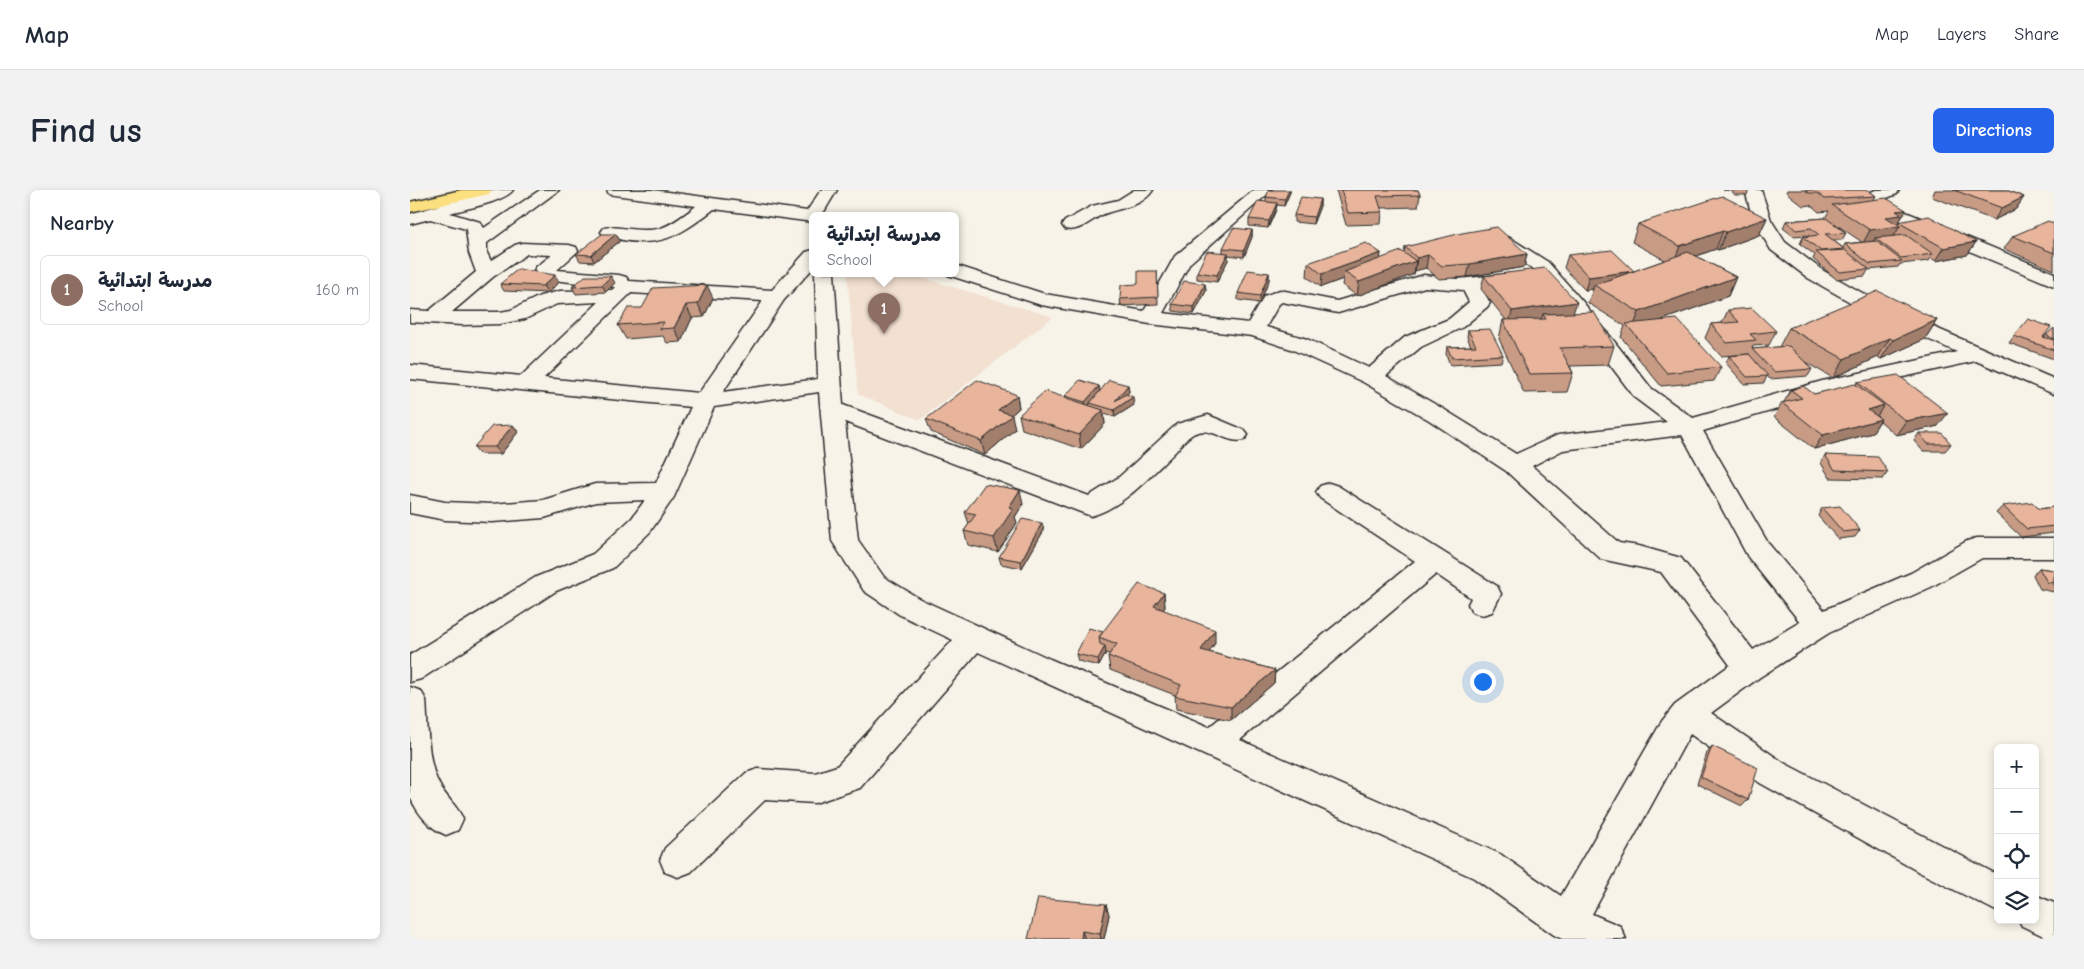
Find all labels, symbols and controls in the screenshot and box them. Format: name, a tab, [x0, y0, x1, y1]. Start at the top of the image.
text: Map	[25, 21, 69, 49]
text: Map	[1875, 24, 1909, 45]
text: Layers	[1937, 24, 1986, 45]
text: Share	[2014, 24, 2059, 45]
button: Directions	[1933, 108, 2054, 153]
text: Find us	[30, 110, 142, 151]
text: Nearby	[50, 211, 114, 235]
popup	[809, 212, 959, 277]
text: مدرسة ابتدائية	[827, 224, 941, 246]
text: School	[827, 251, 872, 269]
text: مدرسة ابتدائية	[98, 270, 212, 292]
text: 1	[64, 281, 70, 299]
text: 160 m	[316, 281, 359, 299]
pin: 1	[868, 293, 900, 334]
text: School	[98, 297, 144, 315]
your location	[1470, 669, 1496, 695]
map controls	[1994, 744, 2039, 924]
button: +	[1994, 744, 2039, 789]
button: −	[1994, 789, 2039, 834]
button: locate	[1994, 834, 2039, 879]
button: layers	[1994, 879, 2039, 924]

